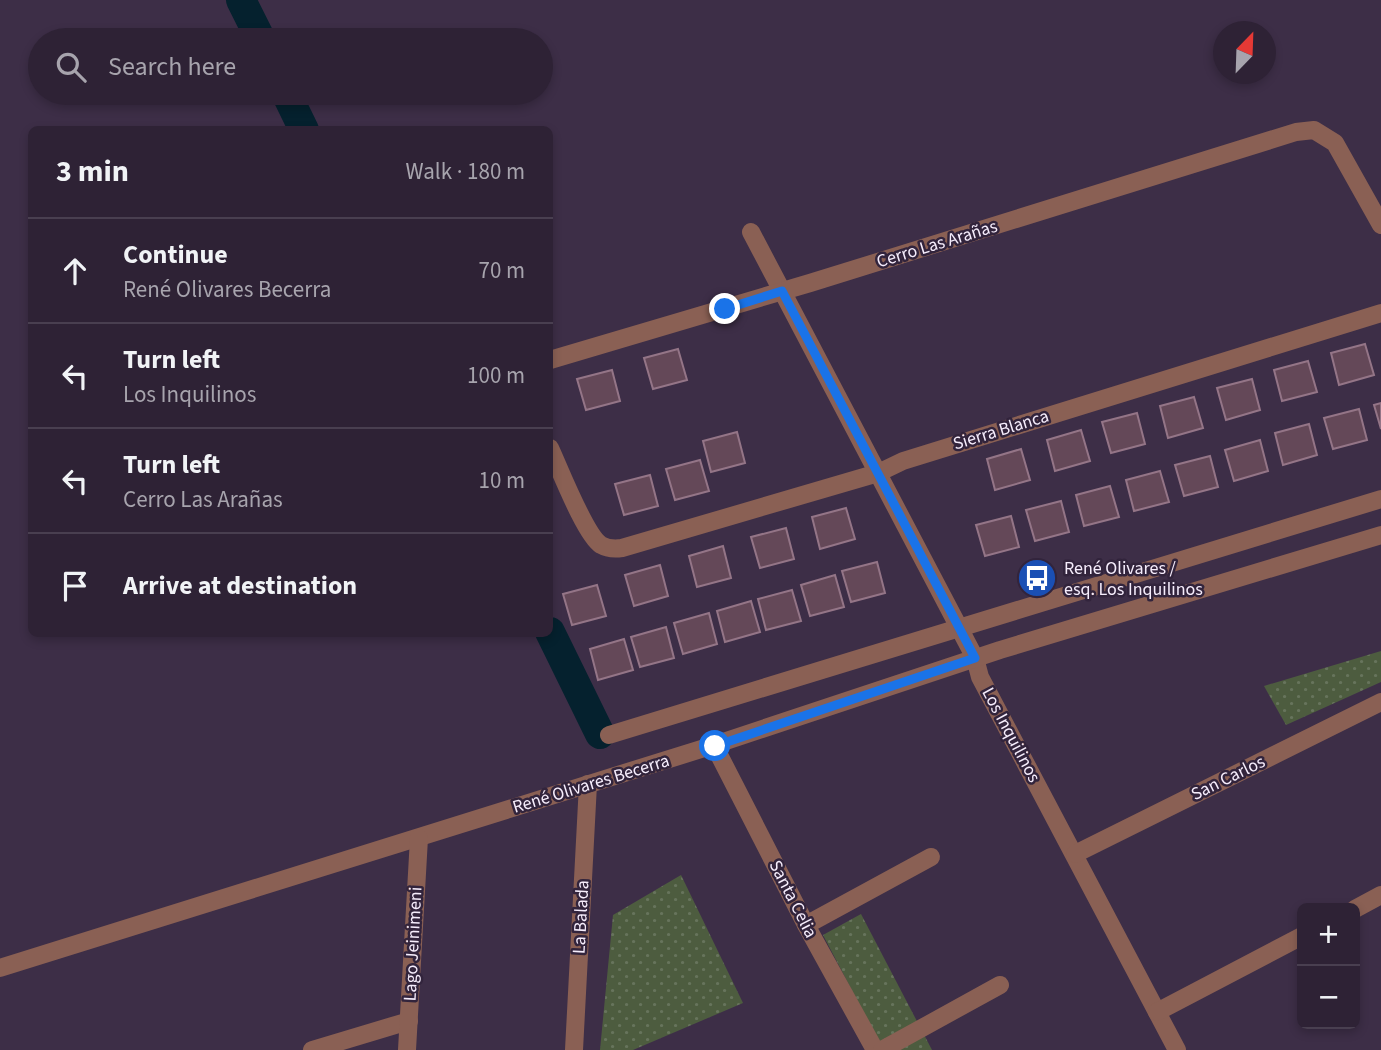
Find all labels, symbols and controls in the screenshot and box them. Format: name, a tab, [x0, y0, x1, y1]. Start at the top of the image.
north arrow	[1213, 21, 1276, 84]
search box	[28, 28, 553, 105]
icon: search	[52, 48, 90, 86]
text: Search here	[108, 48, 236, 85]
text: 3 min	[56, 150, 129, 193]
text: Walk · 180 m	[406, 155, 525, 188]
street label: Cerro Las Arañas	[874, 214, 1000, 274]
text: Continue	[123, 236, 228, 273]
icon: ahead	[56, 252, 94, 290]
text: 70 m	[478, 254, 525, 287]
text: René Olivares Becerra	[123, 273, 331, 306]
route end	[709, 293, 740, 324]
text: Turn left	[123, 341, 220, 378]
icon: left	[56, 357, 94, 395]
text: 100 m	[467, 359, 525, 392]
text: Los Inquilinos	[123, 378, 256, 411]
street label: Sierra Blanca	[950, 404, 1052, 456]
text: Turn left	[123, 446, 220, 483]
icon: left	[56, 462, 94, 500]
text: 10 m	[478, 464, 525, 497]
text: Cerro Las Arañas	[123, 483, 283, 516]
place label: René Olivares / esq. Los Inquilinos	[1064, 556, 1203, 602]
bus stop icon: René Olivares / esq. Los Inquilinos	[1016, 557, 1058, 599]
icon: arrive	[56, 567, 94, 605]
text: Arrive at destination	[123, 567, 357, 604]
street label: Los Inquilinos	[975, 683, 1047, 787]
route start	[699, 730, 730, 761]
street label: René Olivares Becerra	[509, 748, 673, 820]
street label: San Carlos	[1187, 749, 1269, 807]
street label: Santa Celia	[763, 856, 823, 942]
street label: La Balada	[567, 879, 595, 955]
street label: Lago Jeinimeni	[398, 886, 428, 1002]
map controls	[1297, 903, 1360, 1029]
button: +	[1297, 903, 1360, 966]
button: −	[1297, 966, 1360, 1029]

